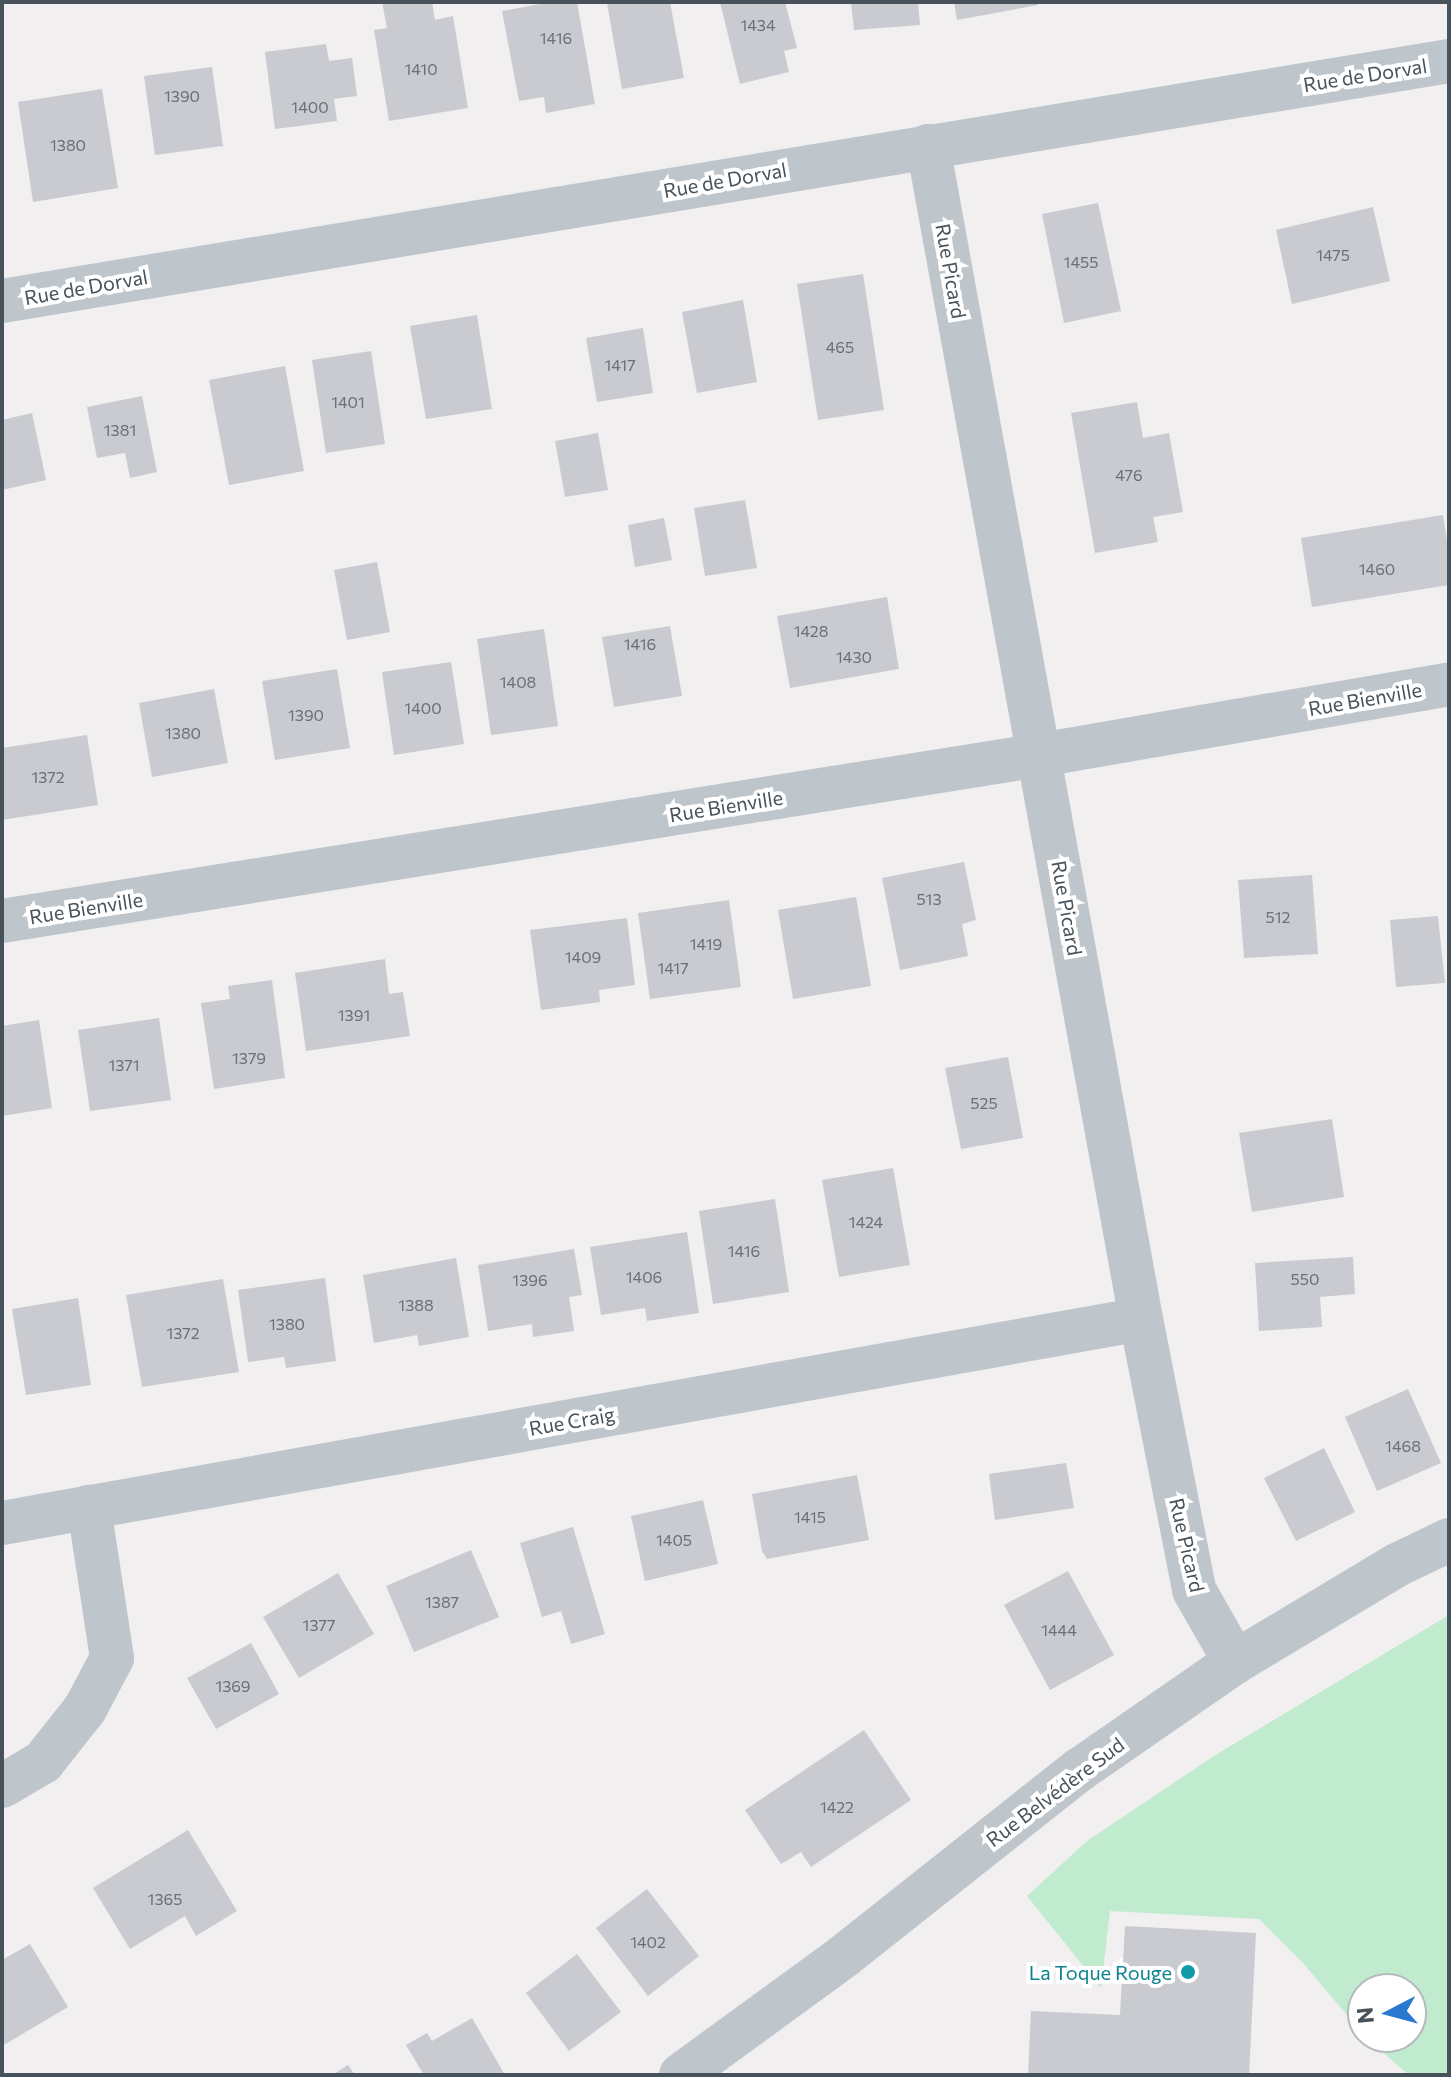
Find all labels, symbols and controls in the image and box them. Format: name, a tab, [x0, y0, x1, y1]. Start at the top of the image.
house number: 1434	[740, 15, 776, 35]
house number: 1416	[540, 28, 572, 48]
street label: Rue de Dorval	[1301, 53, 1429, 97]
house number: 1410	[404, 59, 438, 79]
house number: 1390	[164, 86, 200, 106]
house number: 1400	[291, 97, 329, 117]
house number: 1380	[50, 135, 86, 155]
street label: Rue de Dorval	[661, 157, 789, 203]
street label: Rue Picard	[931, 222, 971, 320]
house number: 1475	[1316, 245, 1350, 265]
house number: 1455	[1064, 252, 1098, 272]
street label: Rue de Dorval	[22, 264, 150, 310]
house number: 465	[826, 337, 854, 357]
house number: 1417	[604, 355, 636, 375]
house number: 1401	[331, 392, 365, 412]
house number: 1381	[104, 420, 136, 440]
house number: 476	[1115, 465, 1143, 485]
house number: 1460	[1359, 559, 1395, 579]
house number: 1428	[794, 621, 828, 641]
house number: 1416	[624, 634, 656, 654]
house number: 1430	[836, 647, 872, 667]
house number: 1408	[500, 672, 536, 692]
street label: Rue Bienville	[1306, 677, 1424, 721]
house number: 1400	[404, 698, 442, 718]
house number: 1390	[288, 705, 324, 725]
house number: 1380	[165, 723, 201, 743]
house number: 1372	[31, 767, 65, 787]
street label: Rue Bienville	[667, 785, 785, 827]
street label: Rue Picard	[1047, 859, 1087, 957]
street label: Rue Bienville	[27, 887, 145, 929]
house number: 513	[916, 889, 942, 909]
house number: 512	[1266, 907, 1290, 927]
house number: 1419	[690, 934, 722, 954]
house number: 1409	[565, 947, 601, 967]
house number: 1417	[657, 958, 689, 978]
house number: 1391	[338, 1005, 370, 1025]
house number: 1379	[232, 1048, 266, 1068]
house number: 1371	[108, 1055, 140, 1075]
house number: 525	[970, 1093, 998, 1113]
house number: 1424	[849, 1212, 883, 1232]
house number: 1416	[728, 1241, 760, 1261]
house number: 1406	[626, 1267, 662, 1287]
house number: 550	[1291, 1269, 1319, 1289]
house number: 1396	[512, 1270, 548, 1290]
house number: 1388	[398, 1295, 434, 1315]
house number: 1380	[269, 1314, 305, 1334]
house number: 1372	[166, 1323, 200, 1343]
street label: Rue Craig	[527, 1402, 617, 1440]
house number: 1468	[1385, 1436, 1421, 1456]
street label: Rue Picard	[1165, 1495, 1209, 1595]
house number: 1415	[794, 1507, 826, 1527]
house number: 1405	[656, 1530, 692, 1550]
house number: 1387	[425, 1592, 459, 1612]
house number: 1377	[303, 1615, 335, 1635]
house number: 1444	[1041, 1620, 1077, 1640]
house number: 1369	[215, 1676, 251, 1696]
street label: Rue Belvédère Sud	[981, 1732, 1129, 1852]
house number: 1422	[820, 1797, 854, 1817]
house number: 1365	[148, 1889, 182, 1909]
house number: 1402	[630, 1932, 666, 1952]
place label: La Toque Rouge	[1029, 1960, 1172, 1984]
marker: La Toque Rouge	[1179, 1963, 1197, 1981]
north arrow	[1347, 1973, 1427, 2053]
text: N	[1350, 2006, 1379, 2025]

